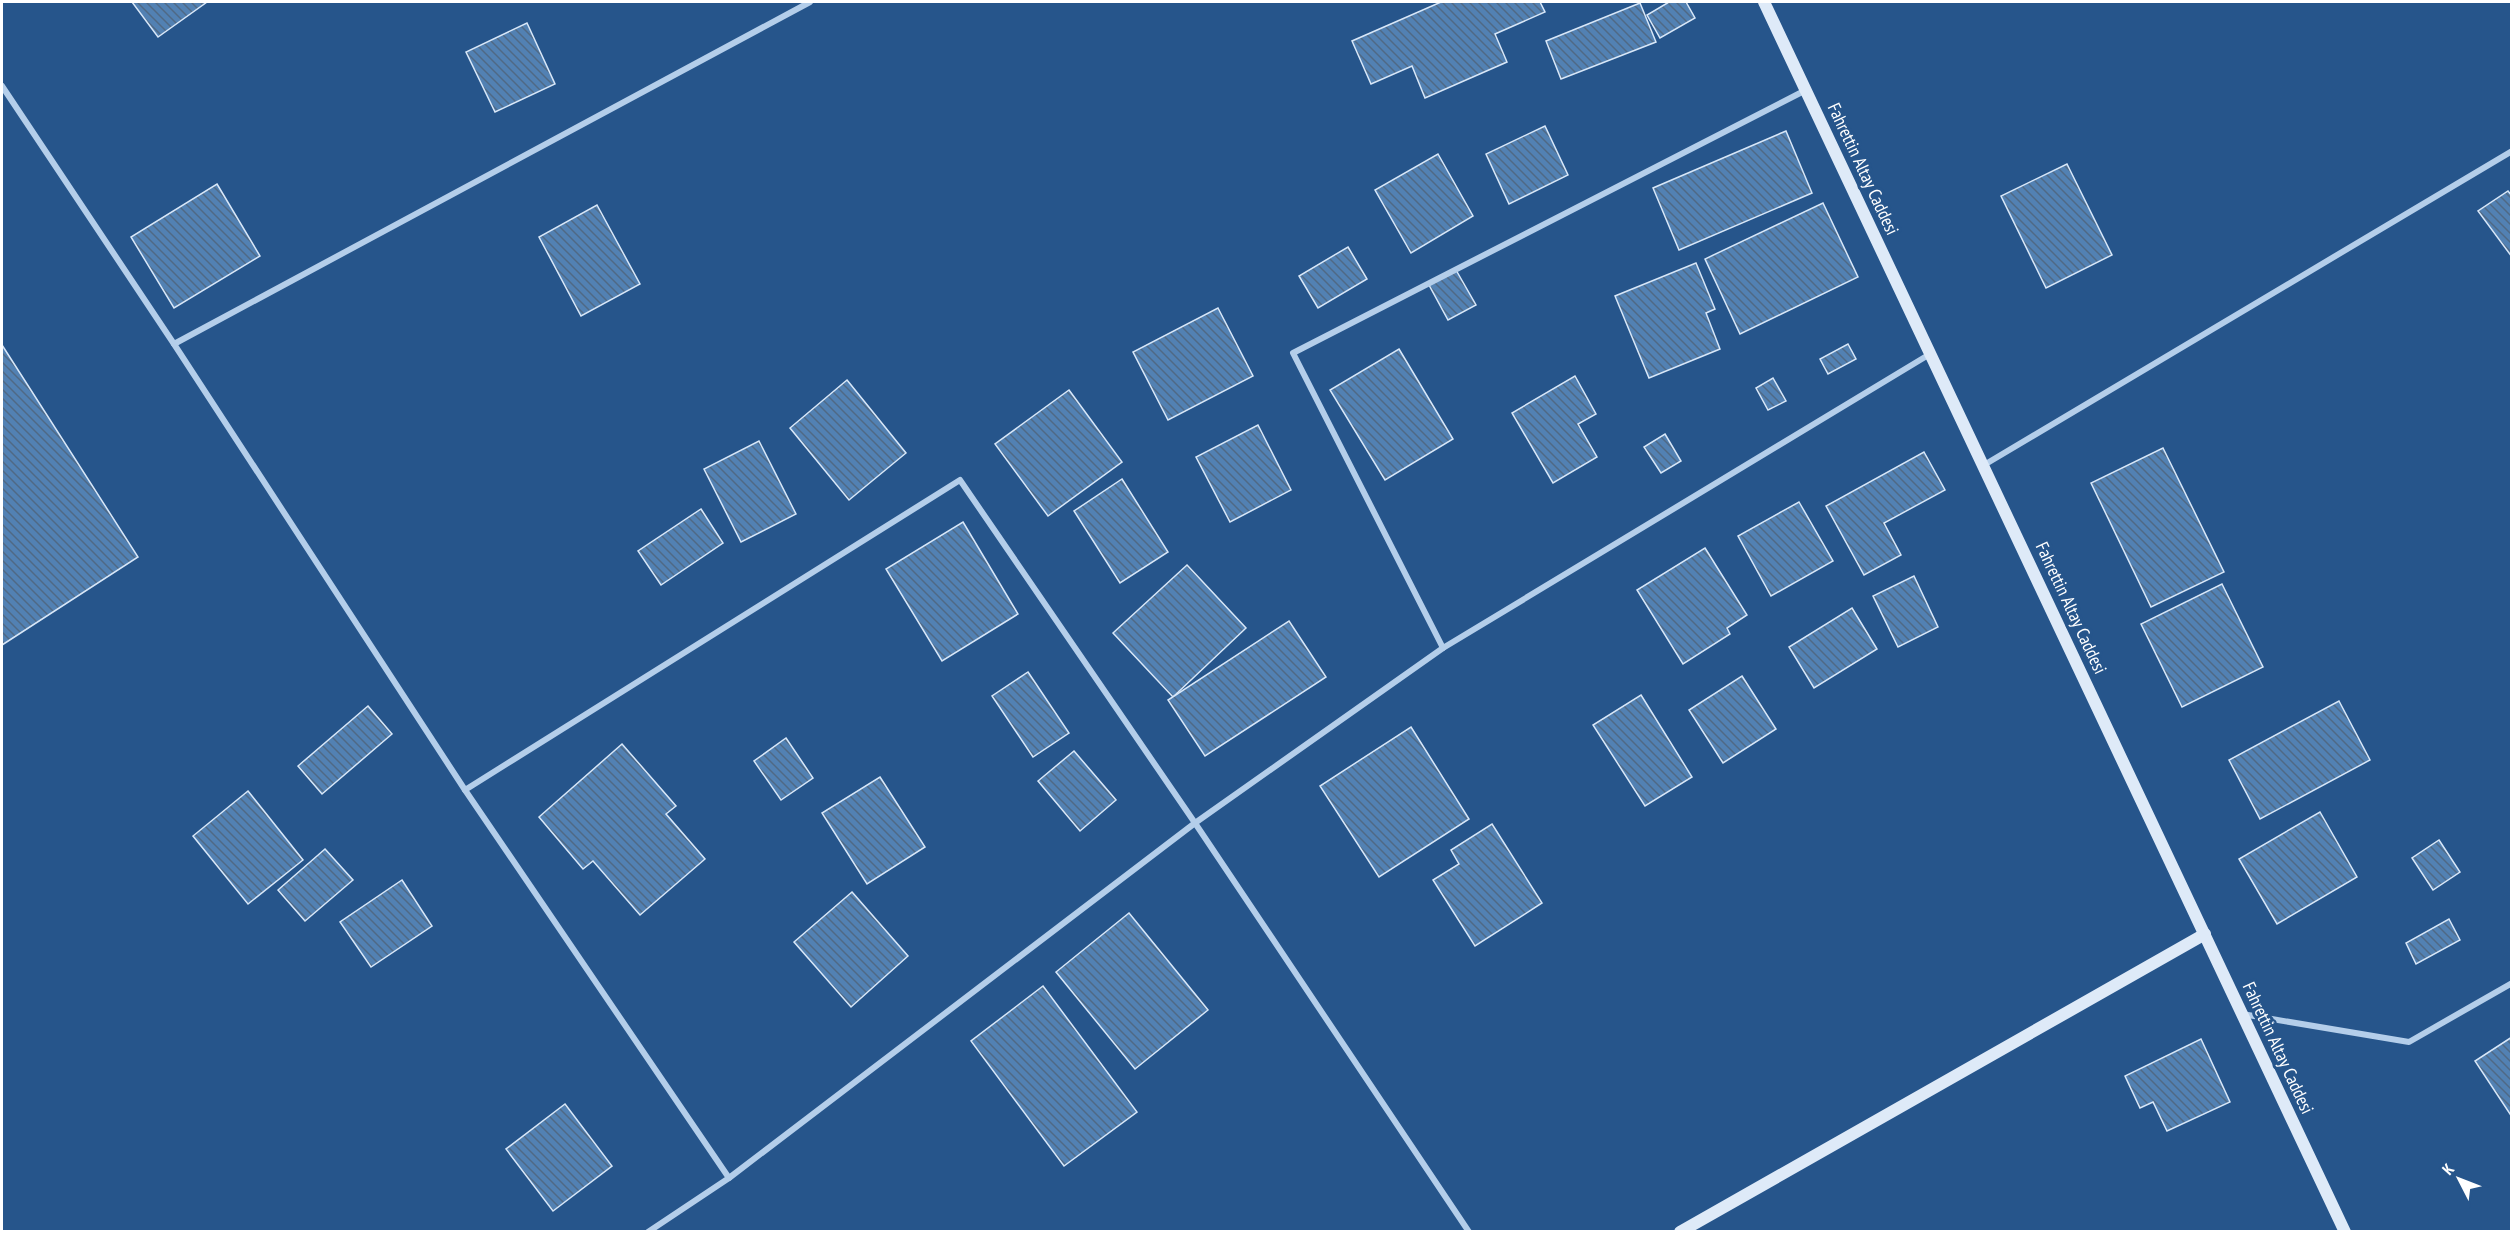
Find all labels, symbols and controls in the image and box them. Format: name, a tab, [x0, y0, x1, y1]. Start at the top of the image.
street label: Fahrettin Altay Caddesi	[1823, 99, 1904, 238]
street label: Fahrettin Altay Caddesi	[2031, 538, 2112, 677]
street label: Fahrettin Altay Caddesi	[2238, 978, 2319, 1117]
north arrow	[2429, 1149, 2489, 1209]
text: K	[2438, 1159, 2459, 1179]

